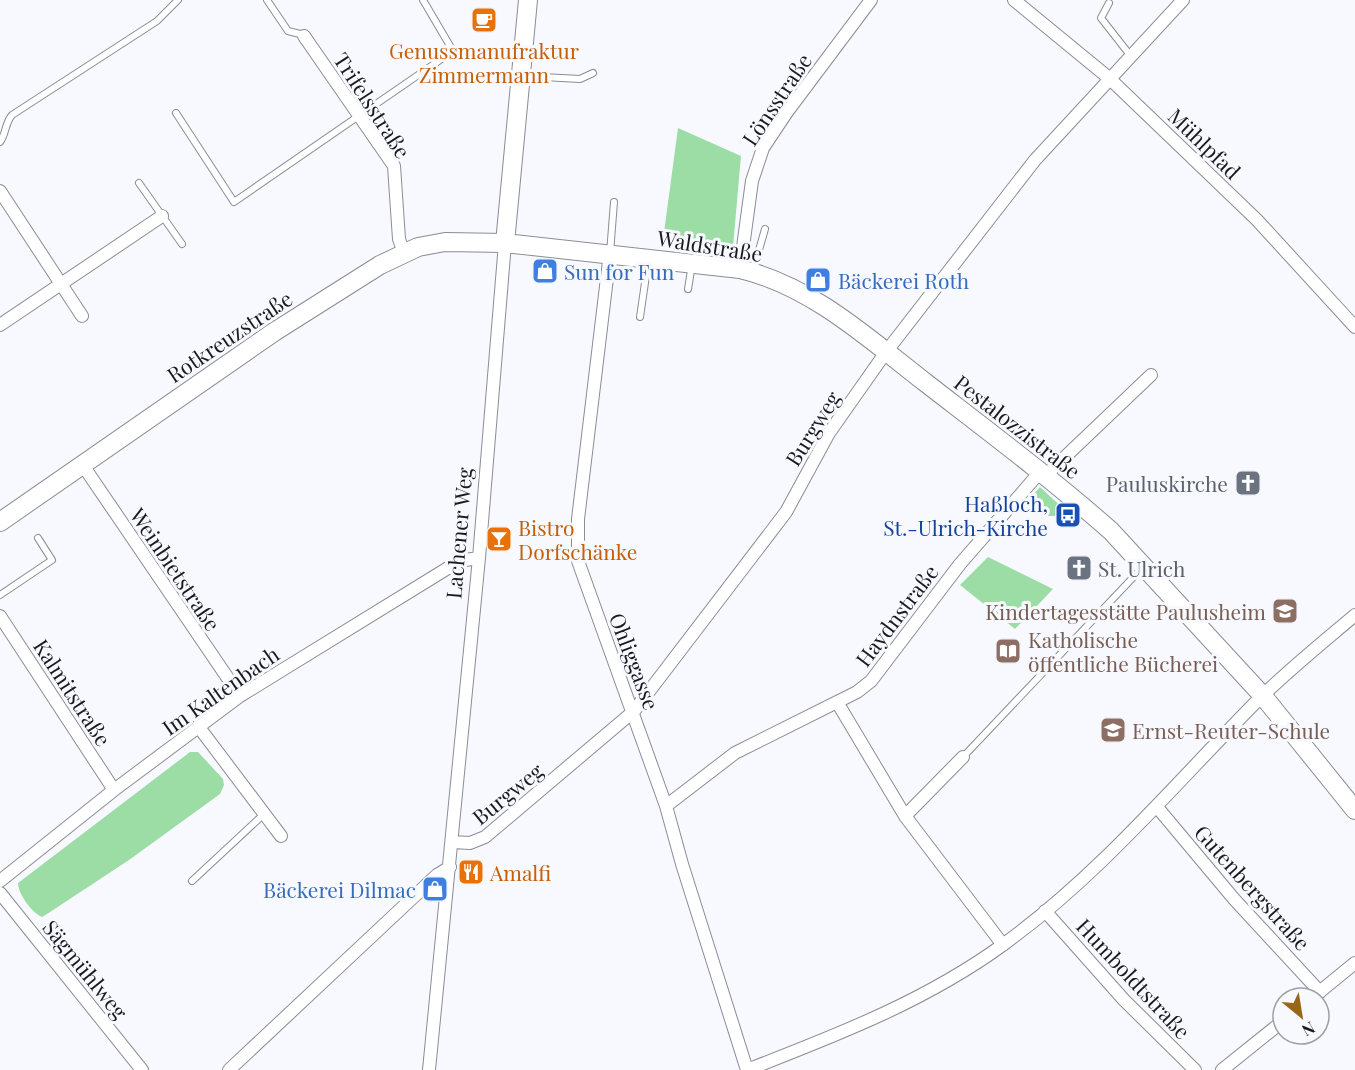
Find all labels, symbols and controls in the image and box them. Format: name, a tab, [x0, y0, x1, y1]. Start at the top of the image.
cafe icon: Genussmanufraktur Zimmermann	[469, 5, 499, 35]
place label: Genussmanufraktur Zimmermann	[389, 36, 580, 88]
street label: Trifelsstraße	[328, 47, 418, 163]
street label: Lönsstraße	[735, 48, 817, 150]
street label: Mühlpfad	[1163, 102, 1247, 184]
street label: Waldstraße	[655, 223, 765, 267]
shop icon: Sun for Fun	[530, 256, 560, 286]
place label: Sun for Fun	[564, 257, 675, 285]
shop icon: Bäckerei Roth	[803, 265, 833, 295]
place label: Bäckerei Roth	[838, 266, 970, 294]
street label: Rotkreuzstraße	[161, 284, 297, 388]
street label: Pestalozzistraße	[949, 368, 1087, 484]
street label: Burgweg	[778, 385, 846, 471]
street label: Lachener Weg	[438, 466, 478, 600]
church icon: Pauluskirche	[1233, 468, 1263, 498]
place label: Pauluskirche	[1106, 469, 1228, 497]
place label: Haßloch, St.-Ulrich-Kirche	[883, 489, 1048, 541]
bus stop icon: Haßloch, St.-Ulrich-Kirche	[1053, 500, 1083, 530]
street label: Weinbietstraße	[124, 501, 227, 636]
place label: Bistro Dorfschänke	[518, 513, 637, 565]
bar icon: Bistro Dorfschänke	[484, 524, 514, 554]
church icon: St. Ulrich	[1064, 553, 1094, 583]
place label: St. Ulrich	[1098, 554, 1186, 582]
street label: Haydnstraße	[848, 558, 944, 672]
school or university icon: Kindertagesstätte Paulusheim	[1270, 596, 1300, 626]
place label: Kindertagesstätte Paulusheim	[985, 597, 1266, 625]
street label: Ohliggasse	[604, 609, 666, 713]
place label: Katholische öffentliche Bücherei	[1028, 625, 1218, 677]
street label: Kalmitstraße	[28, 633, 118, 751]
library icon: Katholische öffentliche Bücherei	[993, 636, 1023, 666]
street label: Im Kaltenbach	[156, 639, 285, 741]
school or university icon: Ernst-Reuter-Schule	[1098, 715, 1128, 745]
place label: Ernst-Reuter-Schule	[1132, 716, 1330, 744]
street label: Burgweg	[466, 756, 548, 830]
street label: Gutenbergstraße	[1189, 818, 1317, 956]
restaurant icon: Amalfi	[456, 857, 486, 887]
place label: Amalfi	[489, 858, 551, 886]
shop icon: Bäckerei Dilmac	[420, 874, 450, 904]
place label: Bäckerei Dilmac	[263, 875, 416, 903]
street label: Humboldtstraße	[1071, 912, 1197, 1044]
street label: Sägmühlweg	[37, 914, 135, 1024]
north arrow	[1271, 986, 1331, 1046]
text: N	[1298, 1017, 1319, 1042]

